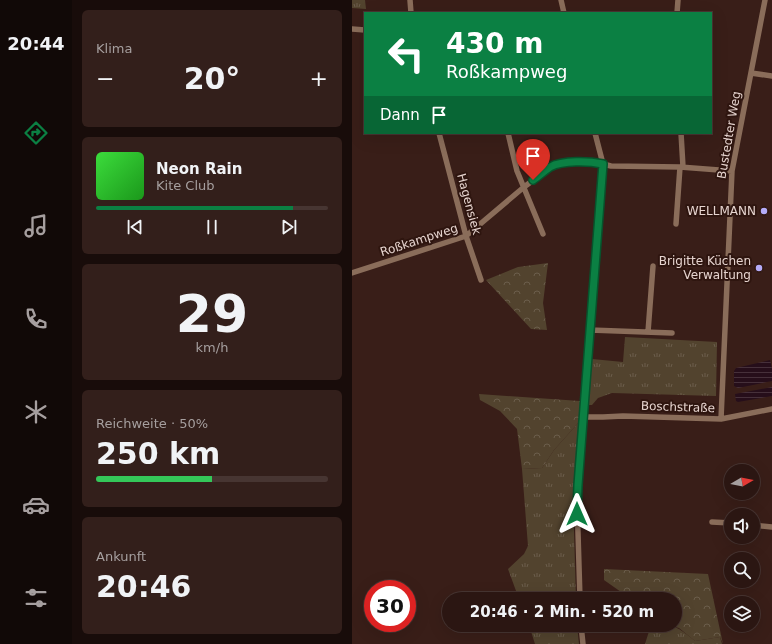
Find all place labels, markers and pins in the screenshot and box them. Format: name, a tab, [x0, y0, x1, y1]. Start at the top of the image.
pin	[516, 139, 550, 180]
place label: WELLMANN	[687, 204, 756, 218]
marker: WELLMANN	[759, 206, 769, 216]
place label: Brigitte Küchen Verwaltung	[659, 254, 751, 282]
marker: Brigitte Küchen Verwaltung	[754, 263, 764, 273]

